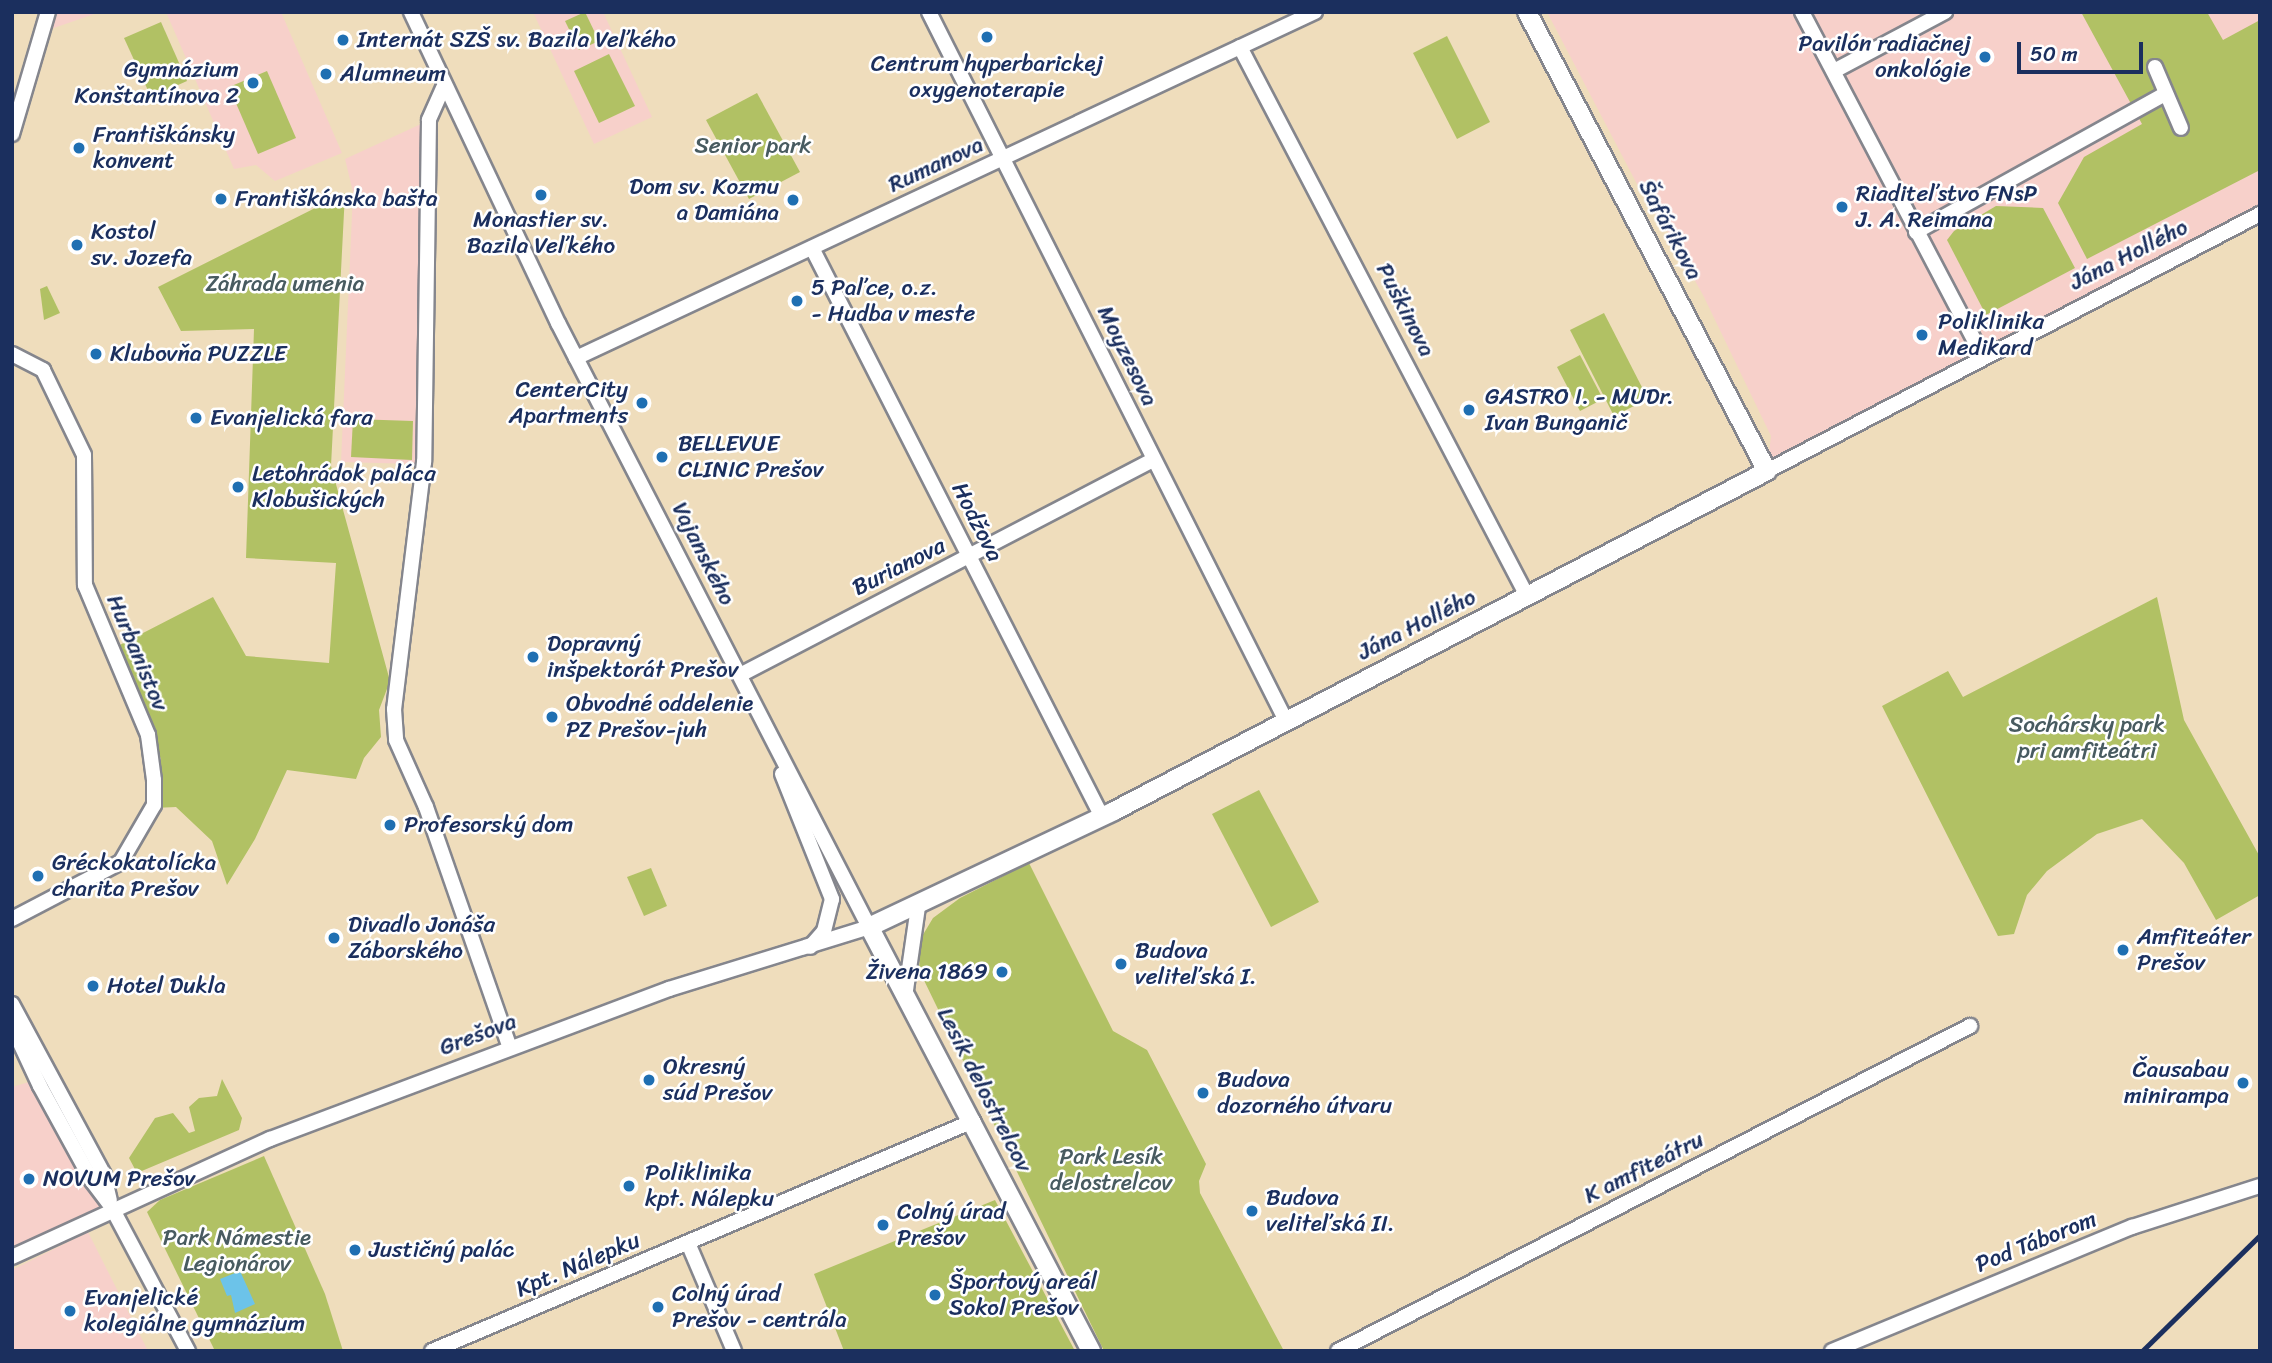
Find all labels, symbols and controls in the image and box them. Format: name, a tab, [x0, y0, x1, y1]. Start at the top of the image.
place label: Internát SZŠ sv. Bazila Veľkého	[357, 26, 679, 54]
marker: Centrum hyperbarickej oxygenoterapie	[977, 27, 997, 47]
scale bar	[2020, 28, 2146, 72]
place label: Pavilón radiačnej onkológie	[1797, 30, 1971, 84]
marker: Internát SZŠ sv. Bazila Veľkého	[335, 32, 351, 48]
text: 50 m	[2030, 35, 2078, 73]
marker: Pavilón radiačnej onkológie	[1977, 49, 1993, 65]
place label: Centrum hyperbarickej oxygenoterapie	[870, 50, 1104, 104]
place label: Gymnázium Konštantínova 2	[75, 56, 239, 110]
place label: Alumneum	[340, 60, 446, 88]
marker: Alumneum	[318, 66, 334, 82]
marker: Gymnázium Konštantínova 2	[245, 75, 261, 91]
place label: Františkánsky konvent	[93, 121, 235, 175]
street label: Rumanova	[884, 131, 988, 199]
park label: Senior park	[694, 132, 812, 160]
marker: Františkánsky konvent	[71, 140, 87, 156]
place label: Dom sv. Kozmu a Damiána	[629, 173, 779, 227]
street label: Šafárikova	[1632, 175, 1708, 285]
place label: Riaditeľstvo FNsP J. A. Reimana	[1856, 180, 2038, 234]
place label: Františkánska bašta	[235, 185, 439, 213]
marker: Monastier sv. Bazila Veľkého	[533, 187, 549, 203]
marker: Františkánska bašta	[213, 191, 229, 207]
marker: Dom sv. Kozmu a Damiána	[785, 192, 801, 208]
marker: Riaditeľstvo FNsP J. A. Reimana	[1834, 199, 1850, 215]
place label: Monastier sv. Bazila Veľkého	[467, 206, 615, 260]
street label: Jána Hollého	[2065, 213, 2193, 297]
place label: Kostol sv. Jozefa	[91, 218, 192, 272]
marker: Kostol sv. Jozefa	[69, 237, 85, 253]
street label: Puškinova	[1370, 259, 1440, 361]
park label: Záhrada umenia	[206, 270, 364, 298]
place label: 5 Paľce, o.z. - Hudba v meste	[811, 274, 976, 328]
marker: 5 Paľce, o.z. - Hudba v meste	[789, 293, 805, 309]
street label: Moyzesova	[1091, 301, 1163, 411]
place label: Poliklinika Medikard	[1938, 308, 2044, 362]
marker: Poliklinika Medikard	[1912, 325, 1932, 345]
place label: Klubovňa PUZZLE	[110, 340, 287, 368]
marker: Klubovňa PUZZLE	[88, 346, 104, 362]
place label: CenterCity Apartments	[509, 376, 628, 430]
place label: GASTRO I. - MUDr. Ivan Bunganič	[1485, 383, 1676, 437]
marker: CenterCity Apartments	[634, 395, 650, 411]
marker: GASTRO I. - MUDr. Ivan Bunganič	[1459, 400, 1479, 420]
place label: Evanjelická fara	[210, 404, 373, 432]
marker: Evanjelická fara	[188, 410, 204, 426]
place label: BELLEVUE CLINIC Prešov	[678, 430, 824, 484]
marker: BELLEVUE CLINIC Prešov	[652, 447, 672, 467]
place label: Letohrádok paláca Klobušických	[252, 460, 436, 514]
street label: Hodžova	[945, 478, 1009, 566]
marker: Letohrádok paláca Klobušických	[230, 479, 246, 495]
street label: Vajanského	[665, 498, 741, 610]
street label: Burianova	[848, 532, 950, 602]
street label: Jána Hollého	[1353, 583, 1481, 667]
street label: Hurbanistov	[100, 591, 174, 715]
place label: Dopravný inšpektorát Prešov	[547, 630, 738, 684]
marker: Dopravný inšpektorát Prešov	[525, 649, 541, 665]
place label: Obvodné oddelenie PZ Prešov-juh	[566, 690, 754, 744]
marker: Obvodné oddelenie PZ Prešov-juh	[544, 709, 560, 725]
park label: Sochársky park pri amfiteátri	[2009, 711, 2165, 765]
place label: Profesorský dom	[404, 811, 573, 839]
marker: Profesorský dom	[382, 817, 398, 833]
place label: Gréckokatolícka charita Prešov	[52, 849, 216, 903]
marker: Gréckokatolícka charita Prešov	[30, 868, 46, 884]
place label: Divadlo Jonáša Záborského	[348, 911, 495, 965]
place label: Amfiteáter Prešov	[2137, 923, 2251, 977]
marker: Divadlo Jonáša Záborského	[326, 930, 342, 946]
place label: Budova veliteľská I.	[1135, 937, 1257, 991]
marker: Amfiteáter Prešov	[2115, 942, 2131, 958]
marker: Budova veliteľská I.	[1113, 956, 1129, 972]
place label: Živena 1869	[866, 958, 988, 986]
marker: Živena 1869	[994, 964, 1010, 980]
place label: Hotel Dukla	[107, 972, 226, 1000]
marker: Hotel Dukla	[85, 978, 101, 994]
street label: Lesík delostrelcov	[931, 1003, 1037, 1177]
street label: Grešova	[436, 1008, 520, 1062]
place label: Okresný súd Prešov	[663, 1053, 772, 1107]
place label: Čausabau minirampa	[2124, 1056, 2229, 1110]
place label: Budova dozorného útvaru	[1217, 1066, 1393, 1120]
marker: Okresný súd Prešov	[641, 1072, 657, 1088]
marker: Čausabau minirampa	[2235, 1075, 2251, 1091]
marker: Budova dozorného útvaru	[1195, 1085, 1211, 1101]
street label: K amfiteátru	[1580, 1126, 1708, 1210]
park label: Park Lesík delostrelcov	[1050, 1143, 1172, 1197]
place label: Poliklinika kpt. Nálepku	[645, 1159, 774, 1213]
place label: NOVUM Prešov	[43, 1165, 195, 1193]
marker: NOVUM Prešov	[21, 1171, 37, 1187]
marker: Poliklinika kpt. Nálepku	[619, 1176, 639, 1196]
place label: Budova veliteľská II.	[1266, 1184, 1395, 1238]
place label: Colný úrad Prešov	[897, 1198, 1005, 1252]
marker: Budova veliteľská II.	[1244, 1203, 1260, 1219]
street label: Pod Táborom	[1971, 1205, 2101, 1279]
marker: Colný úrad Prešov	[875, 1217, 891, 1233]
park label: Park Námestie Legionárov	[163, 1224, 311, 1278]
street label: Kpt. Nálepku	[512, 1227, 644, 1303]
place label: Justičný palác	[369, 1236, 514, 1264]
marker: Justičný palác	[347, 1242, 363, 1258]
place label: Športový areál Sokol Prešov	[949, 1268, 1097, 1322]
place label: Colný úrad Prešov - centrála	[672, 1280, 847, 1334]
place label: Evanjelické kolegiálne gymnázium	[84, 1284, 305, 1338]
marker: Športový areál Sokol Prešov	[927, 1287, 943, 1303]
marker: Colný úrad Prešov - centrála	[650, 1299, 666, 1315]
marker: Evanjelické kolegiálne gymnázium	[62, 1303, 78, 1319]

